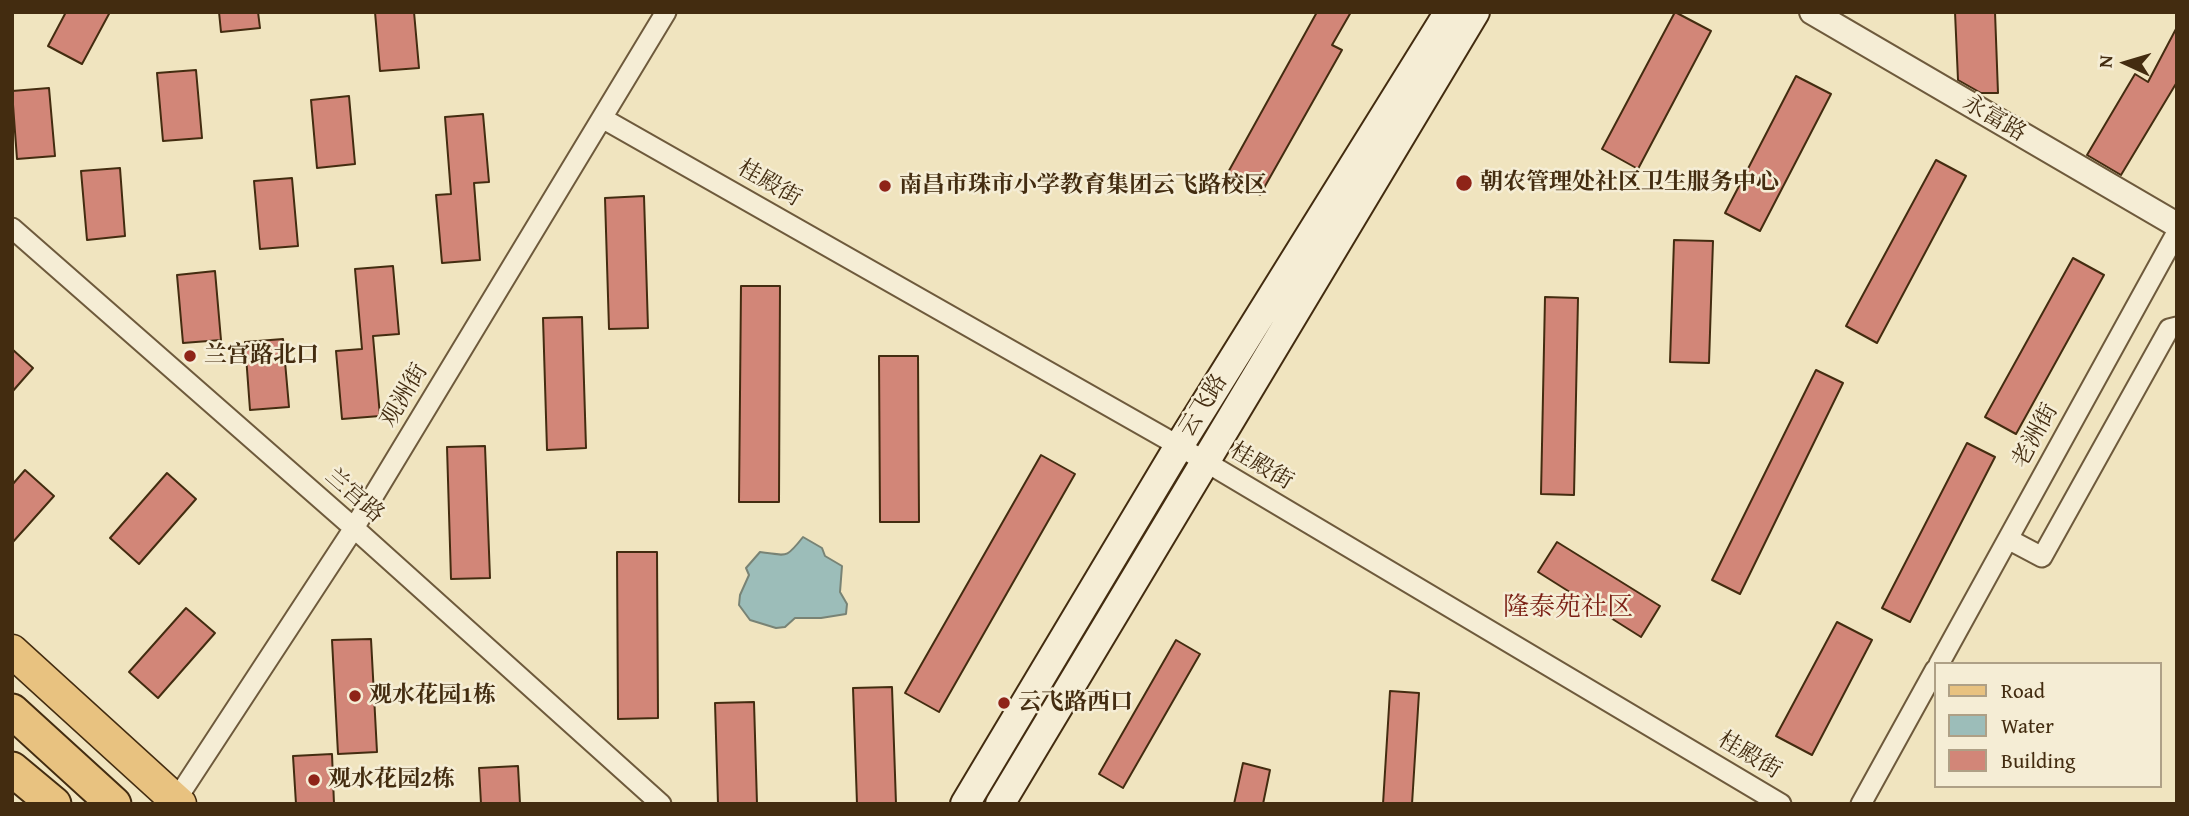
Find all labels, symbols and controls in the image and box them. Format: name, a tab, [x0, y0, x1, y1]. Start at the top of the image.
north arrow	[2091, 28, 2161, 98]
text: N	[2091, 54, 2119, 69]
street label: 永富路	[1957, 90, 2031, 148]
street label: 桂殿街	[732, 155, 806, 213]
place label: 朝农管理处社区卫生服务中心	[1480, 169, 1779, 197]
place label: 南昌市珠市小学教育集团云飞路校区	[899, 172, 1267, 200]
marker: 朝农管理处社区卫生服务中心	[1454, 173, 1474, 193]
marker: 南昌市珠市小学教育集团云飞路校区	[877, 178, 893, 194]
place label: 兰宫路北口	[204, 342, 319, 370]
marker: 兰宫路北口	[182, 348, 198, 364]
street label: 观洲街	[375, 359, 435, 433]
street label: 云飞路	[1174, 369, 1234, 443]
street label: 老洲街	[2007, 399, 2065, 473]
street label: 桂殿街	[1224, 437, 1298, 497]
street label: 兰宫路	[319, 463, 389, 529]
district label: 隆泰苑社区	[1503, 592, 1633, 624]
legend	[1934, 662, 2161, 788]
text: Road	[2001, 675, 2045, 706]
place label: 观水花园1栋	[369, 682, 496, 710]
marker: 观水花园1栋	[347, 688, 363, 704]
place label: 云飞路西口	[1018, 689, 1133, 717]
marker: 云飞路西口	[996, 695, 1012, 711]
text: Water	[2001, 710, 2054, 741]
street label: 桂殿街	[1712, 726, 1786, 786]
text: Building	[2001, 745, 2075, 776]
place label: 观水花园2栋	[328, 766, 455, 794]
marker: 观水花园2栋	[306, 772, 322, 788]

